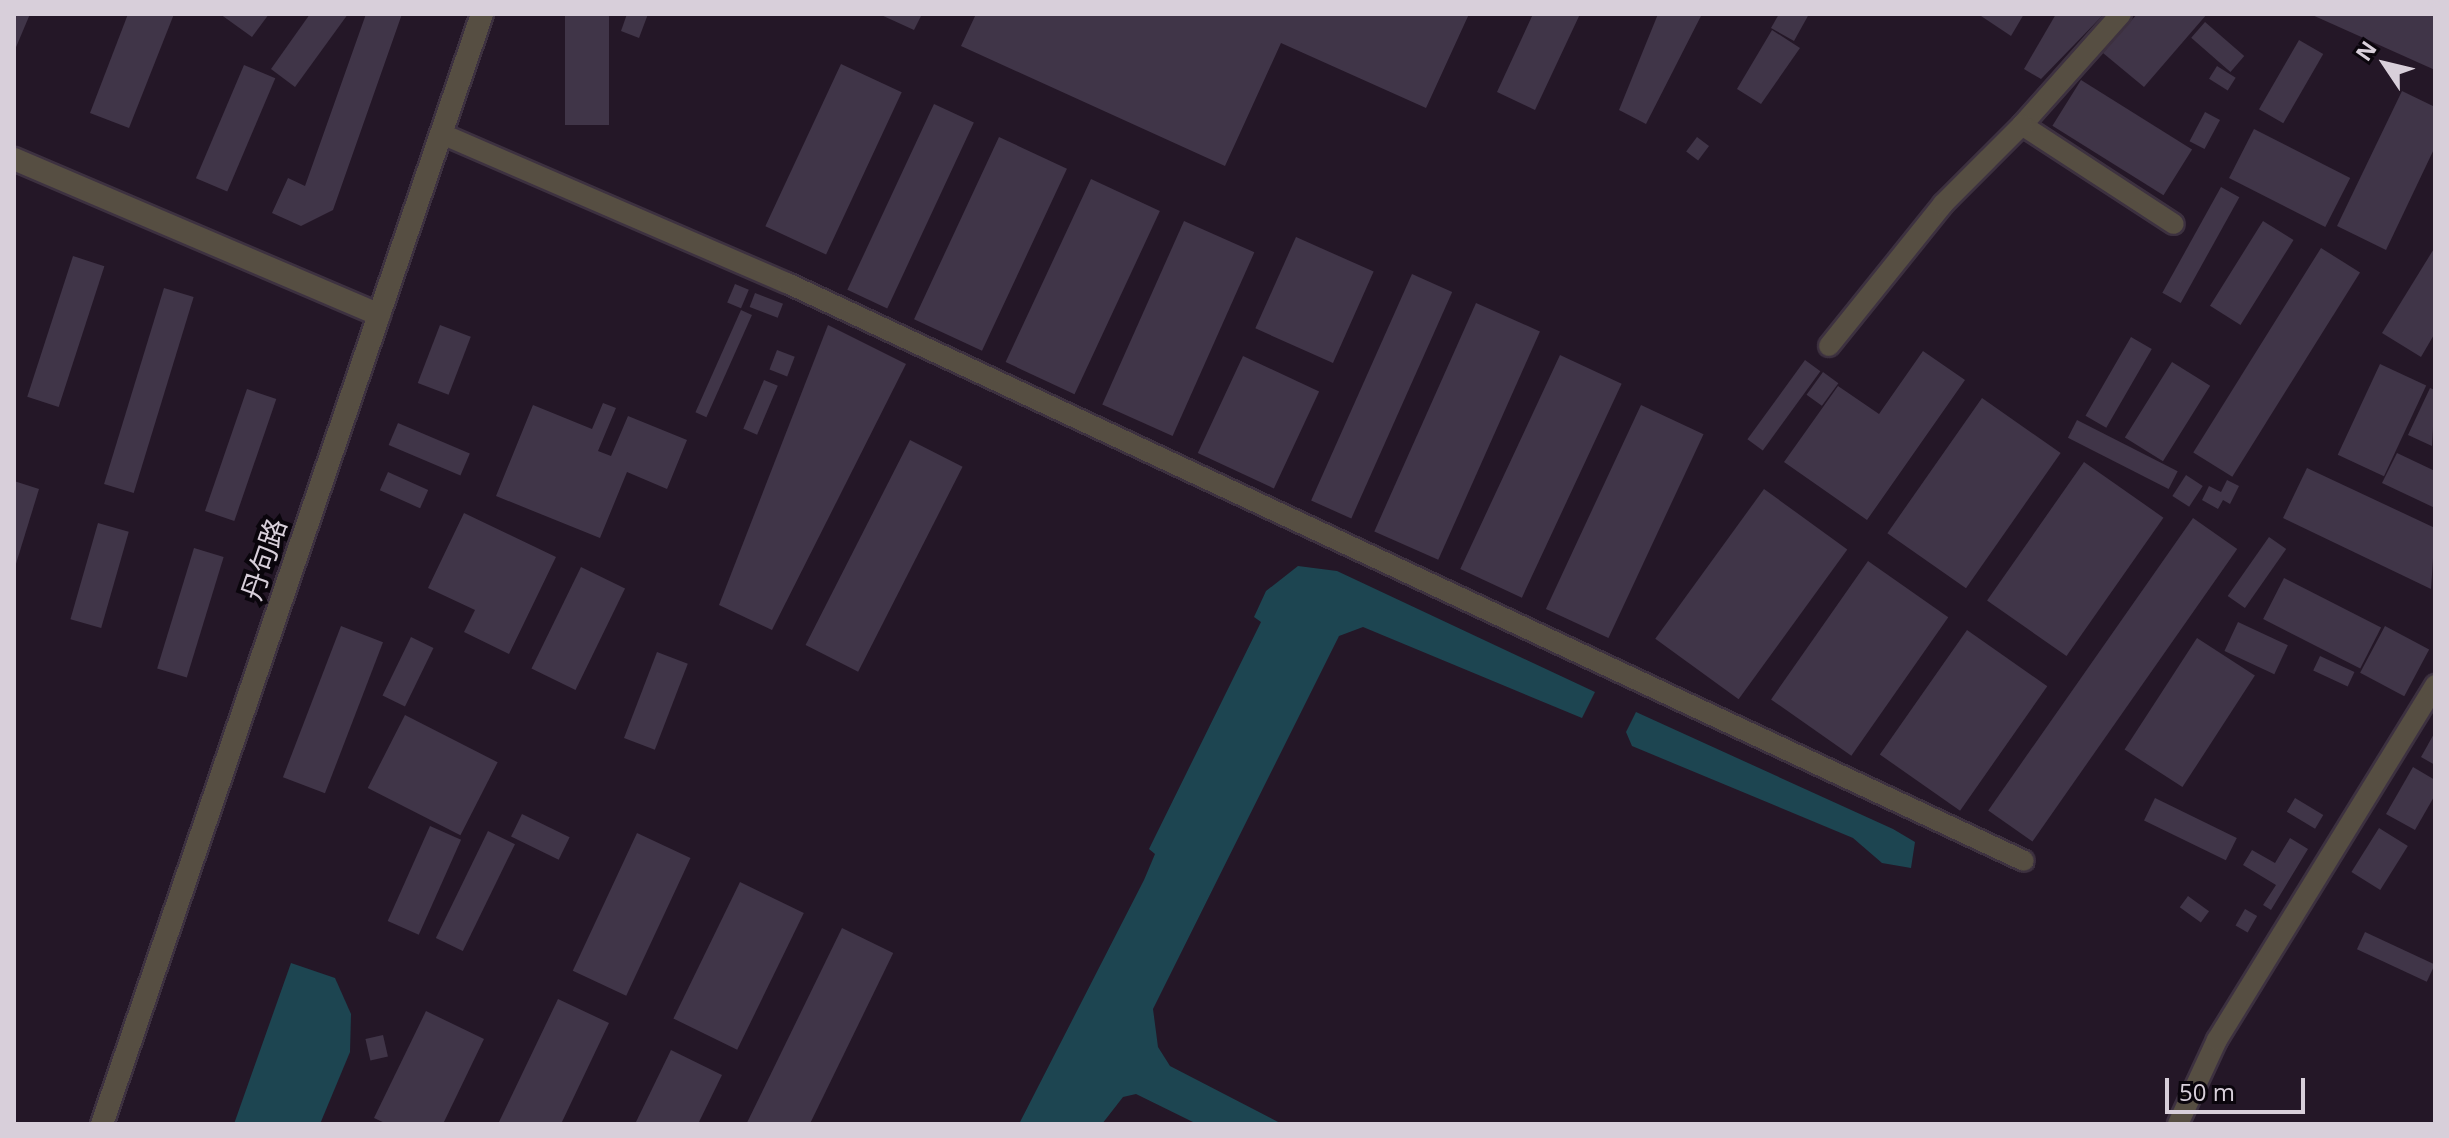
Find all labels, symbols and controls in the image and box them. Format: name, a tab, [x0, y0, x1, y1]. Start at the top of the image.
north arrow	[2345, 24, 2425, 104]
text: N	[2348, 34, 2383, 66]
street label: 丹句路	[233, 514, 293, 604]
scale bar	[2169, 1062, 2309, 1112]
text: 50 m	[2179, 1075, 2235, 1108]

